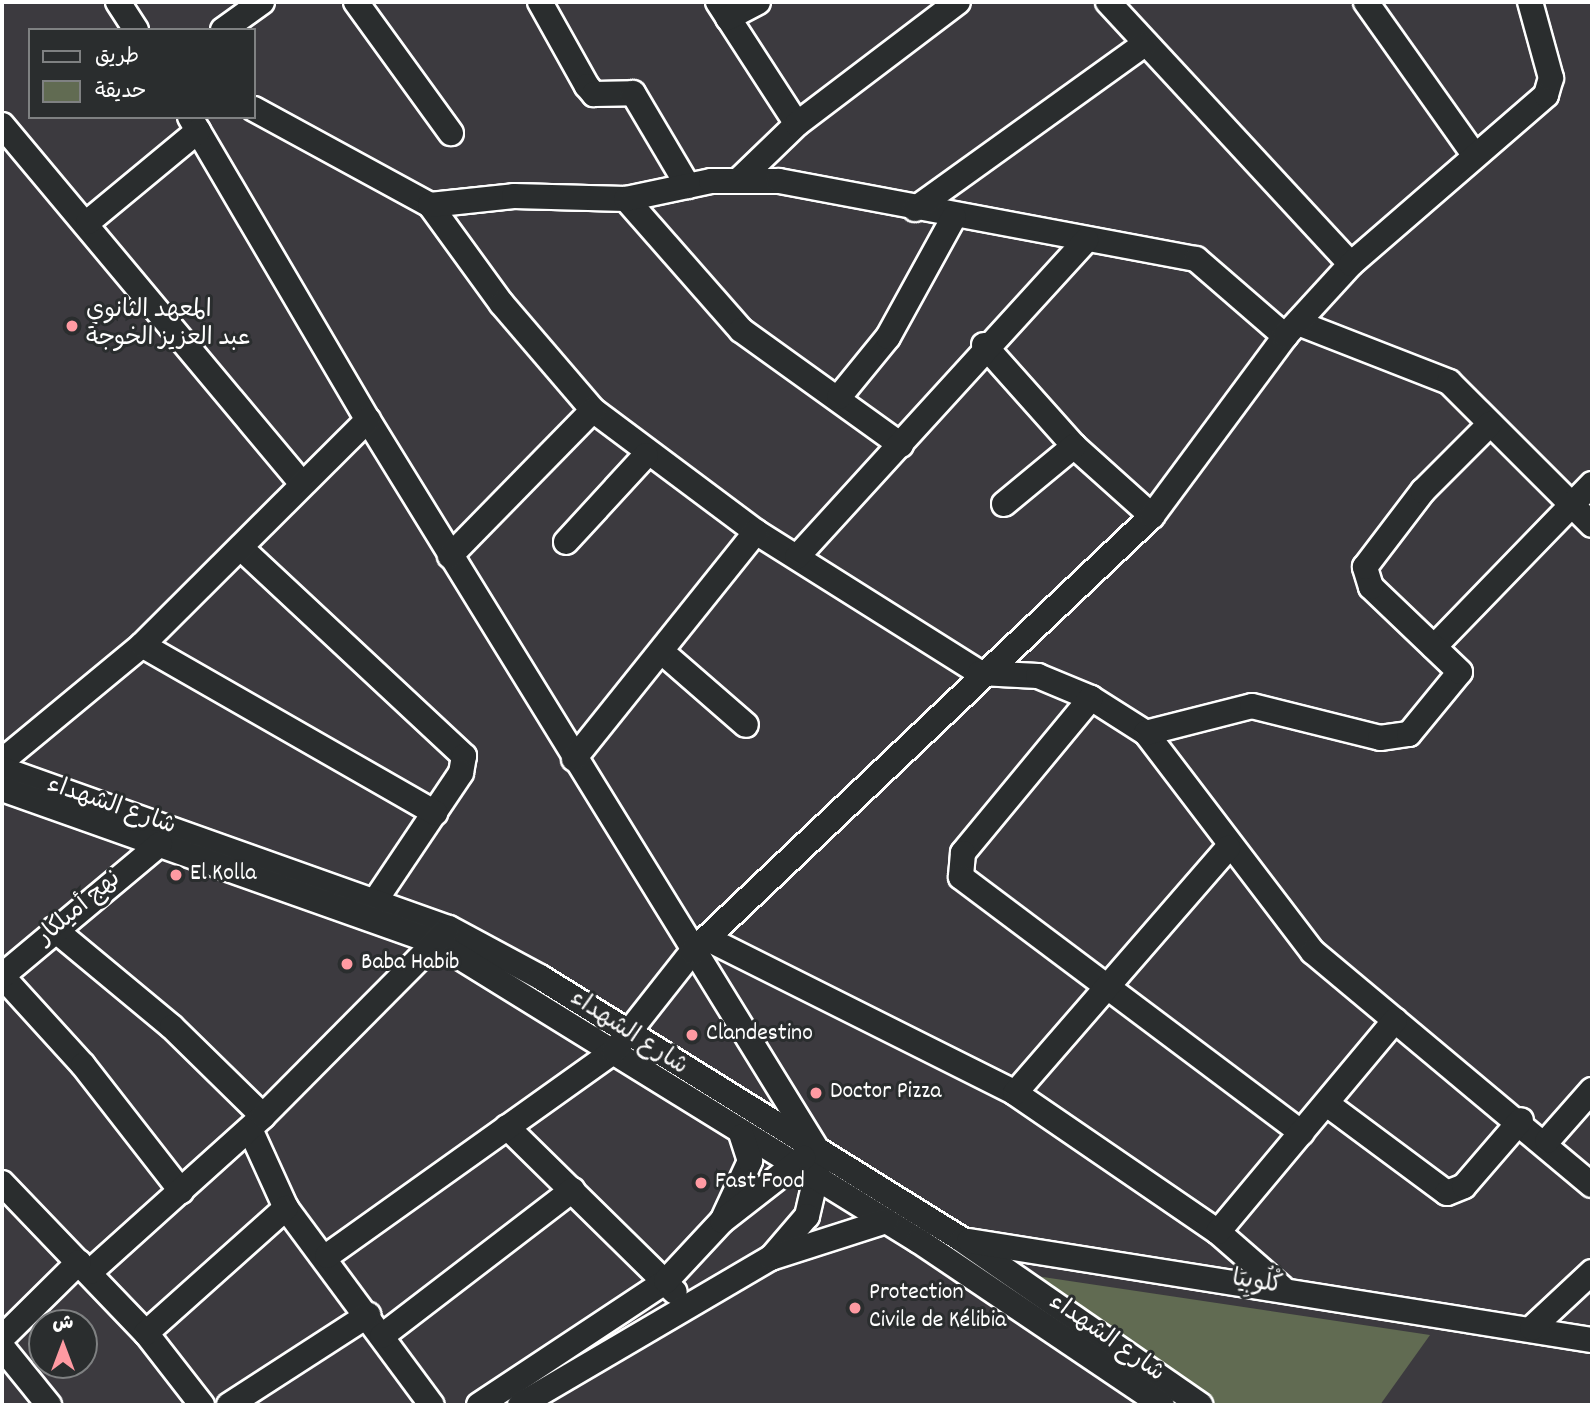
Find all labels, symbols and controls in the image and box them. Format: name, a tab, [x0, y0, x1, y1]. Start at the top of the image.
legend	[28, 28, 256, 119]
text: طريق	[95, 43, 139, 73]
text: حديقة	[95, 78, 146, 108]
place label: المعهد الثانوي عبد العزيز الخوجة	[86, 298, 250, 354]
marker: المعهد الثانوي عبد العزيز الخوجة	[64, 318, 80, 334]
street label: شارع الشهداء	[43, 772, 179, 842]
place label: El Kolla	[190, 861, 257, 889]
street label: نهج أميلكار	[32, 866, 128, 952]
marker: El Kolla	[168, 867, 184, 883]
place label: Baba Habib	[361, 950, 459, 978]
marker: Baba Habib	[339, 956, 355, 972]
street label: شارع الشهداء	[564, 985, 692, 1083]
place label: Clandestino	[706, 1021, 813, 1049]
marker: Clandestino	[684, 1027, 700, 1043]
place label: Doctor Pizza	[830, 1079, 941, 1107]
marker: Doctor Pizza	[808, 1085, 824, 1101]
place label: Fast Food	[715, 1169, 805, 1197]
marker: Fast Food	[693, 1175, 709, 1191]
street label: كْلُوبِيَا	[1230, 1266, 1284, 1302]
place label: Protection Civile de Kélibia	[869, 1280, 1006, 1336]
street label: شارع الشهداء	[1043, 1289, 1169, 1389]
marker: Protection Civile de Kélibia	[847, 1300, 863, 1316]
north arrow	[28, 1309, 98, 1379]
text: ش	[53, 1311, 73, 1338]

